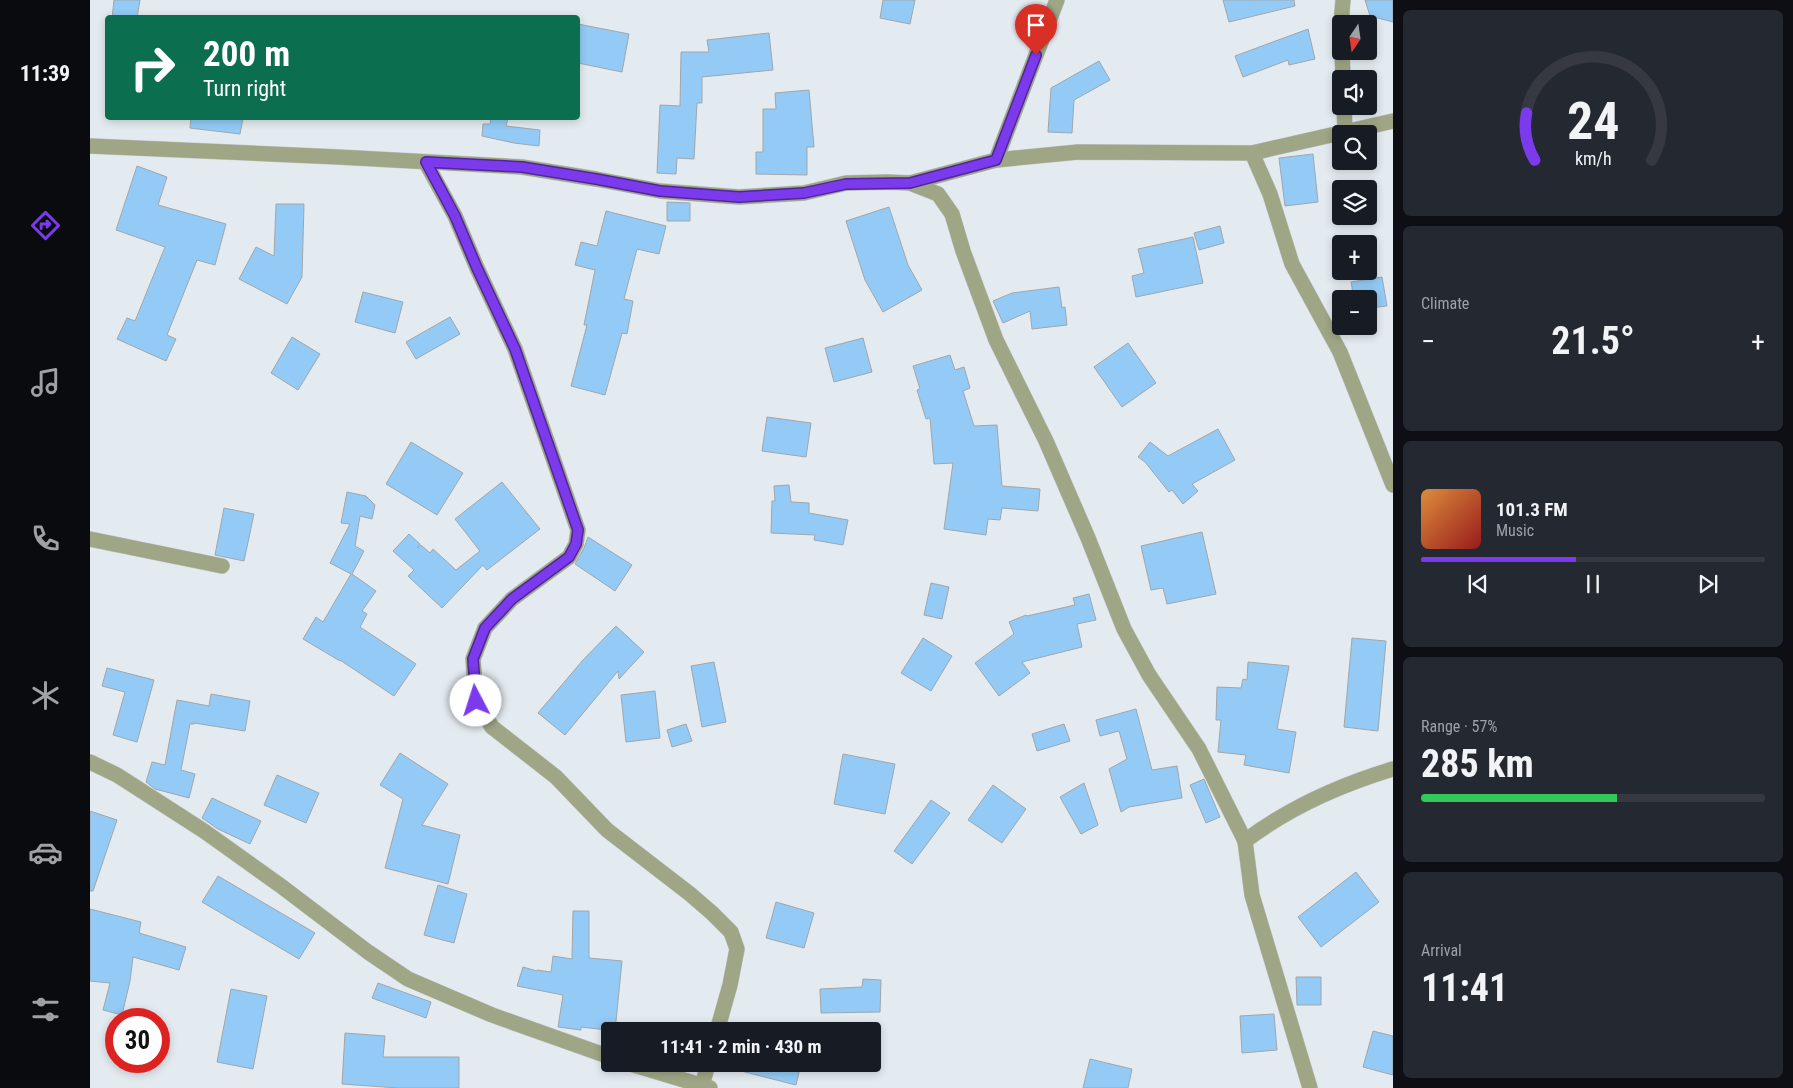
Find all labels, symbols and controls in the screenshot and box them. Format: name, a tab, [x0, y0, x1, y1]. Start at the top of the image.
pin	[1015, 4, 1057, 55]
icon: arrive	[1022, 11, 1050, 39]
north arrow	[1332, 15, 1378, 60]
map controls	[1332, 15, 1377, 335]
text: 200 m	[203, 34, 290, 75]
icon: right	[120, 35, 185, 100]
text: 11:39	[20, 61, 70, 86]
button: sound	[1332, 70, 1377, 115]
text: Turn right	[203, 76, 286, 101]
text: 24	[1567, 91, 1619, 152]
button: search	[1332, 125, 1377, 170]
text: km/h	[1575, 148, 1611, 169]
button: layers	[1332, 180, 1377, 225]
icon: directions	[28, 208, 63, 243]
button: +	[1332, 235, 1377, 280]
button: −	[1332, 290, 1377, 335]
text: Climate	[1421, 294, 1469, 313]
text: 21.5°	[1551, 319, 1635, 363]
text: −	[1421, 325, 1435, 358]
text: +	[1751, 325, 1765, 358]
icon: music	[28, 365, 63, 400]
text: 101.3 FM	[1496, 498, 1568, 521]
icon: phone	[28, 521, 63, 556]
text: Music	[1496, 521, 1534, 540]
icon: previous	[1464, 570, 1492, 598]
icon: pause	[1579, 570, 1607, 598]
icon: next	[1694, 570, 1722, 598]
position arrow	[449, 674, 501, 726]
icon: climate	[28, 678, 63, 713]
text: Range · 57%	[1421, 717, 1497, 736]
text: 285 km	[1421, 742, 1534, 786]
icon: car	[28, 835, 63, 870]
text: Arrival	[1421, 941, 1462, 960]
text: 11:41	[1421, 966, 1508, 1010]
icon: filters	[28, 992, 63, 1027]
speed limit sign: 30	[105, 1008, 170, 1073]
text: 11:41 · 2 min · 430 m	[660, 1035, 822, 1058]

